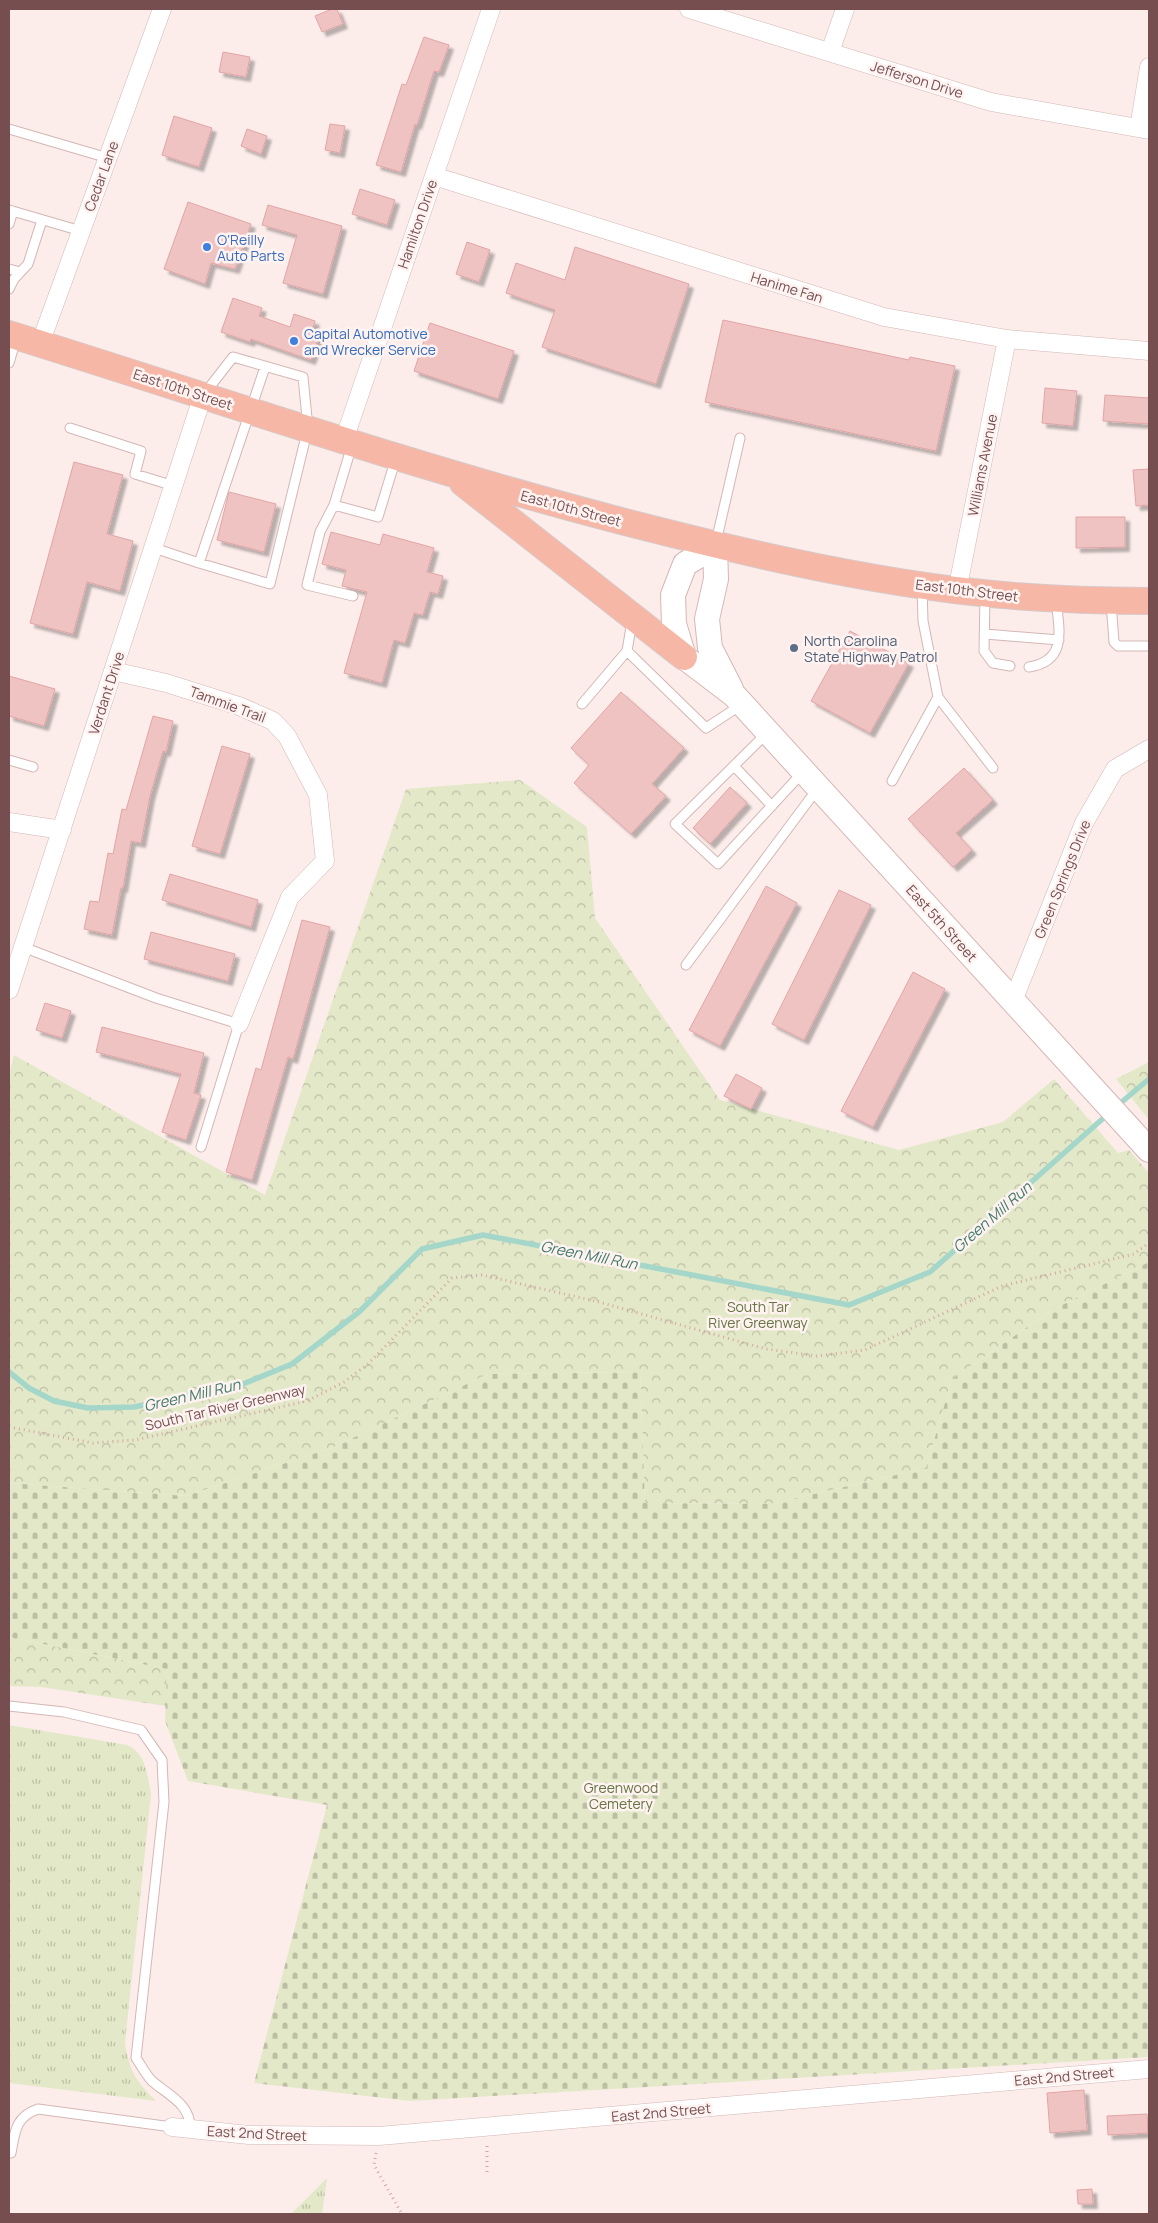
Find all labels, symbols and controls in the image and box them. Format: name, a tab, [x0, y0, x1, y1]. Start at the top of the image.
street label: Jefferson Drive	[868, 56, 966, 102]
street label: Cedar Lane	[80, 138, 122, 214]
street label: Hamilton Drive	[393, 177, 441, 271]
place label: O'Reilly Auto Parts	[217, 230, 285, 265]
marker: O'Reilly Auto Parts	[201, 241, 213, 253]
street label: Hanime Fan	[749, 267, 825, 307]
place label: Capital Automotive and Wrecker Service	[304, 324, 436, 359]
marker: Capital Automotive and Wrecker Service	[288, 335, 300, 347]
street label: East 10th Street	[131, 364, 235, 414]
street label: Williams Avenue	[963, 412, 1001, 518]
street label: East 10th Street	[519, 485, 624, 531]
street label: East 10th Street	[915, 574, 1020, 606]
place label: North Carolina State Highway Patrol	[804, 631, 938, 666]
marker: North Carolina State Highway Patrol	[788, 642, 800, 654]
street label: Verdant Drive	[84, 649, 128, 737]
street label: Tammie Trail	[187, 681, 269, 727]
street label: Green Springs Drive	[1029, 817, 1095, 941]
street label: East 5th Street	[902, 880, 982, 966]
water label: Green Mill Run	[948, 1176, 1037, 1257]
water label: Green Mill Run	[539, 1235, 640, 1275]
park label: South Tar River Greenway	[708, 1297, 808, 1332]
water label: Green Mill Run	[142, 1373, 243, 1416]
street label: South Tar River Greenway	[143, 1379, 308, 1435]
park label: Greenwood Cemetery	[584, 1778, 658, 1813]
street label: East 2nd Street	[1013, 2062, 1115, 2090]
street label: East 2nd Street	[610, 2098, 712, 2126]
street label: East 2nd Street	[207, 2121, 308, 2145]

